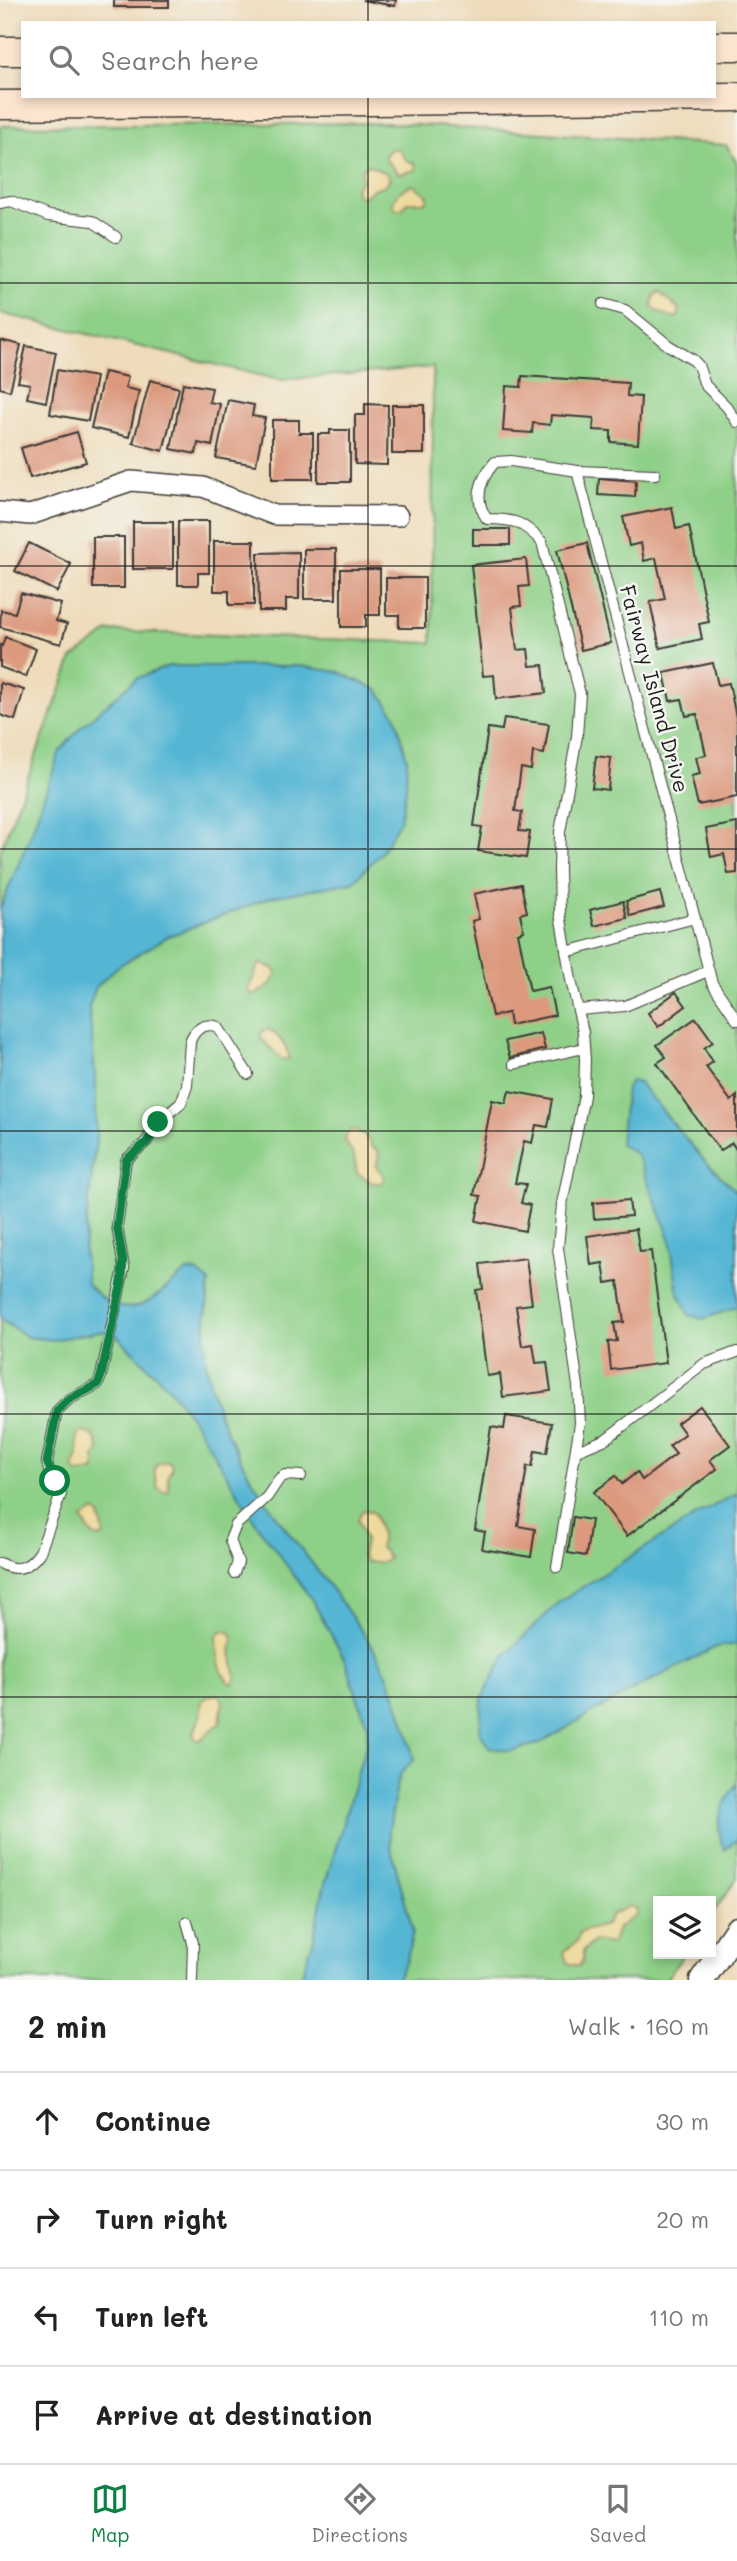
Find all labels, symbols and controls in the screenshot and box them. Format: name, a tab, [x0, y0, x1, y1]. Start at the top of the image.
search box	[21, 21, 716, 98]
icon: search	[45, 41, 83, 79]
text: Search here	[101, 43, 259, 77]
street label: Fairway Island Drive	[615, 582, 696, 795]
route end	[142, 1106, 173, 1137]
route start	[39, 1465, 70, 1496]
map controls	[653, 1896, 716, 1959]
button: layers	[653, 1896, 716, 1959]
text: 2 min	[28, 2006, 107, 2046]
text: Walk · 160 m	[568, 2011, 709, 2041]
icon: ahead	[28, 2102, 66, 2140]
text: Continue	[95, 2104, 211, 2138]
text: 30 m	[656, 2106, 709, 2136]
icon: right	[28, 2200, 66, 2238]
text: Turn right	[95, 2202, 228, 2236]
text: 20 m	[656, 2204, 709, 2234]
icon: left	[28, 2298, 66, 2336]
text: Turn left	[95, 2300, 208, 2334]
text: 110 m	[649, 2302, 709, 2332]
icon: arrive	[28, 2396, 66, 2434]
text: Arrive at destination	[95, 2398, 372, 2432]
tab: Map	[91, 2480, 130, 2547]
tab: Directions	[311, 2480, 408, 2547]
tab: Saved	[590, 2480, 646, 2547]

